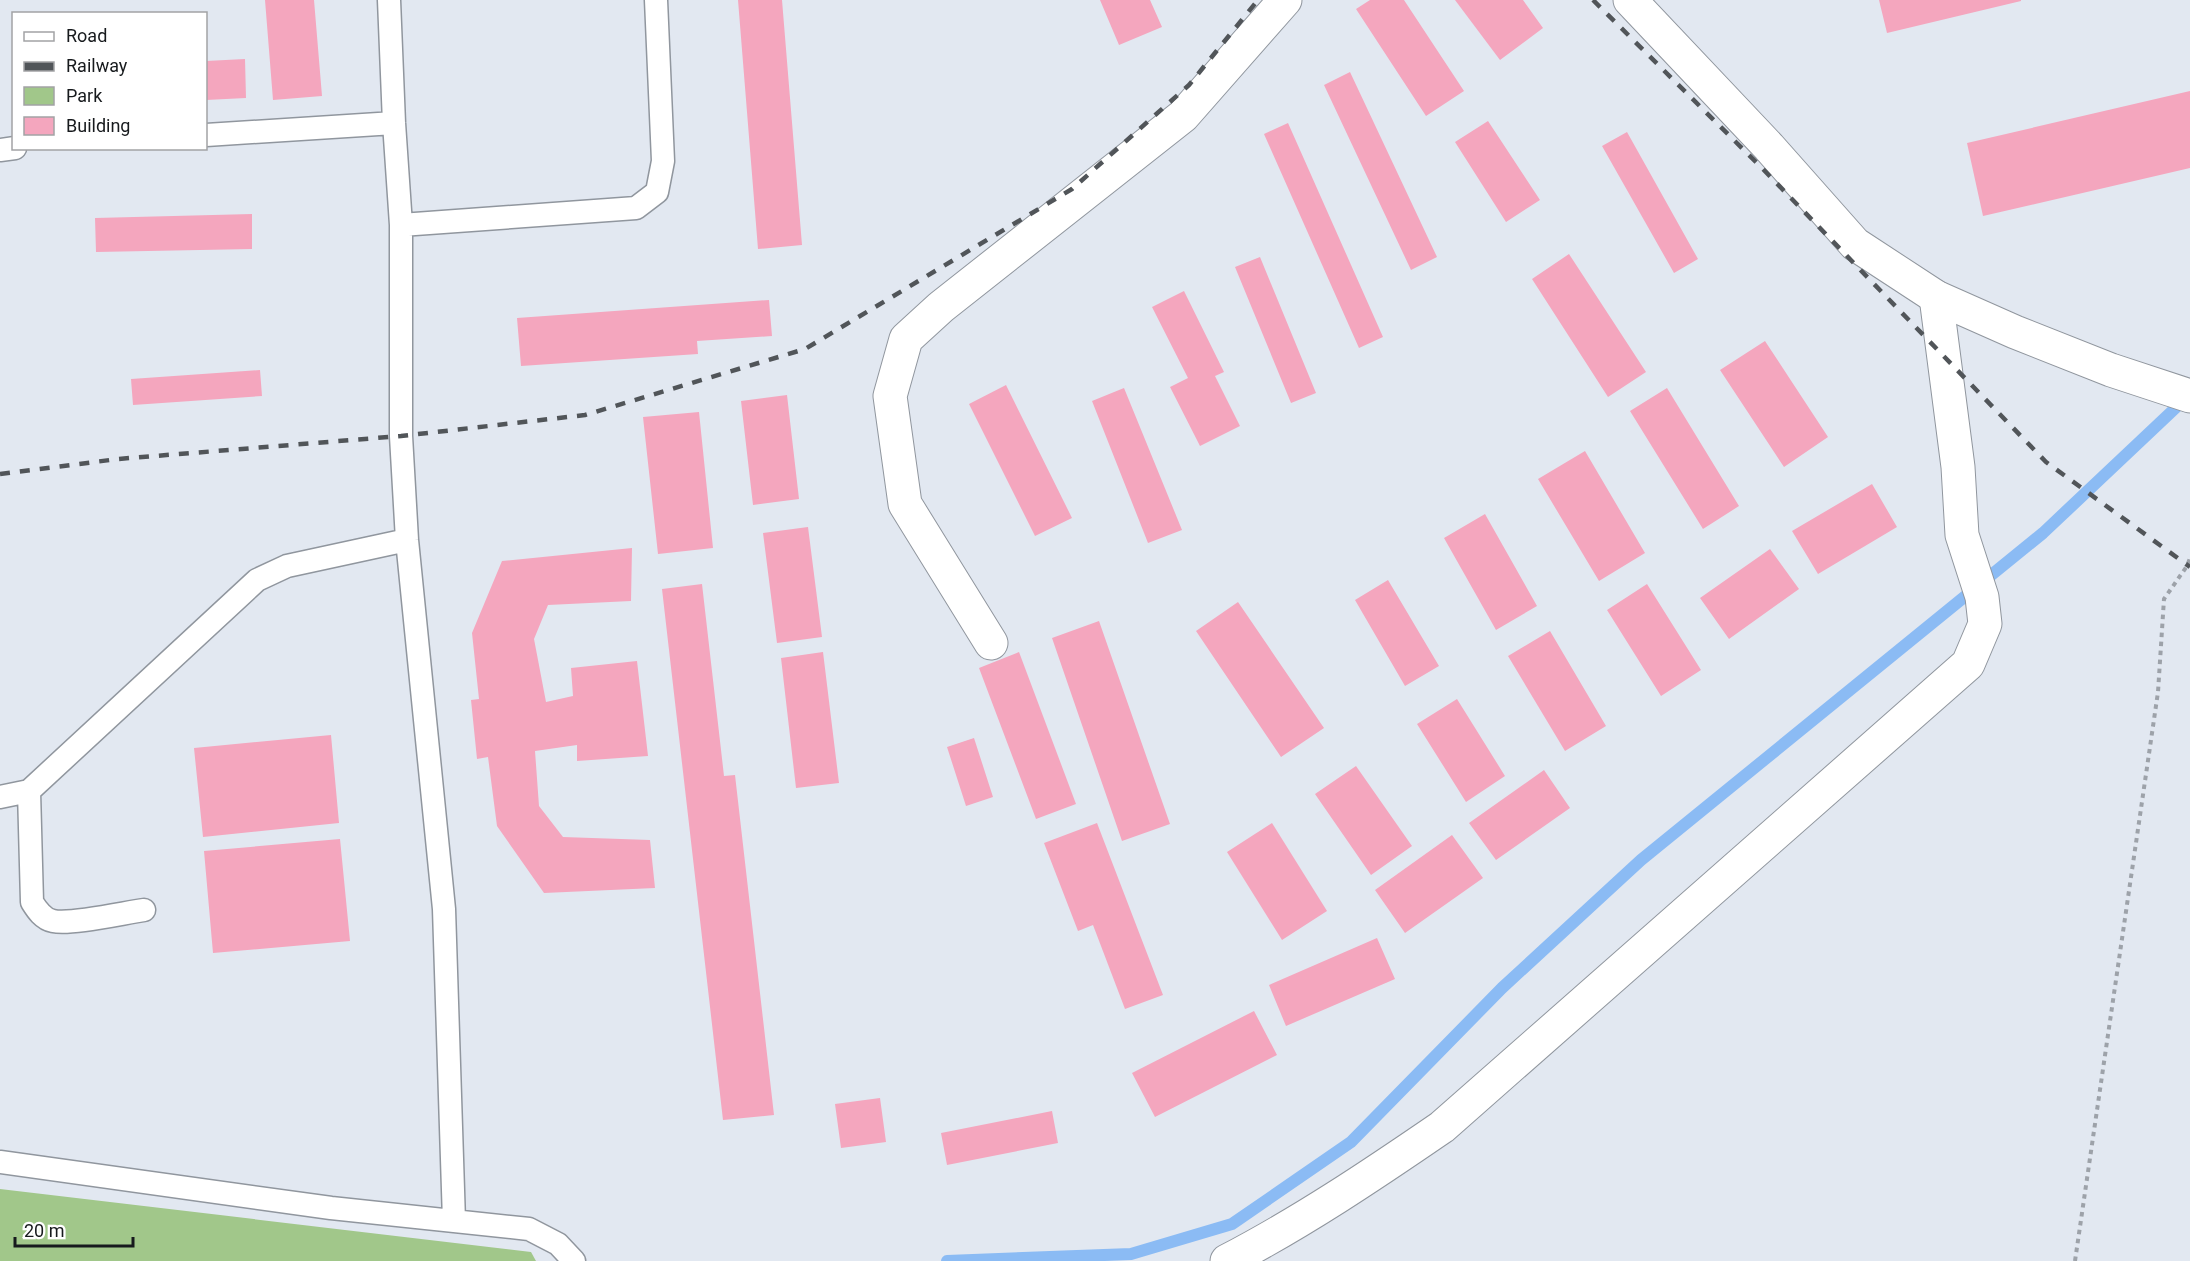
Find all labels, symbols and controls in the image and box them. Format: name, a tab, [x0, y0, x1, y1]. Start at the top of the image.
legend	[12, 12, 207, 150]
text: Road	[66, 25, 107, 46]
text: Railway	[66, 55, 128, 76]
text: Park	[66, 85, 103, 106]
text: Building	[66, 115, 130, 136]
scale bar	[15, 1210, 134, 1248]
text: 20 m	[24, 1220, 64, 1241]

